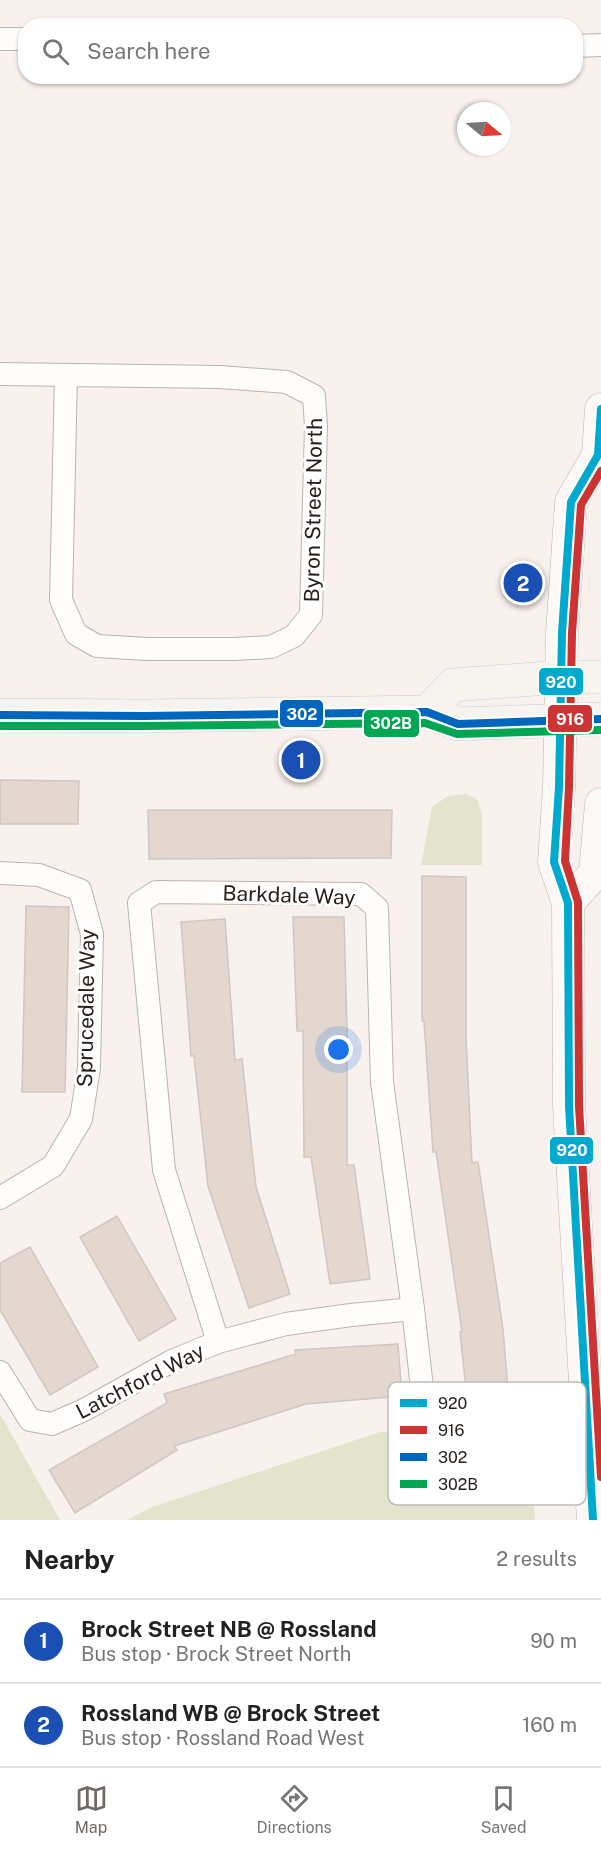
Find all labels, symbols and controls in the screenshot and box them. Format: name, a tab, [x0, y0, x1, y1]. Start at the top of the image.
search box	[18, 18, 583, 84]
icon: search	[39, 35, 72, 68]
text: Search here	[87, 38, 211, 64]
north arrow	[457, 102, 511, 156]
street label: Byron Street North	[299, 418, 327, 602]
pin: 2	[504, 560, 542, 606]
line badge: 920	[538, 667, 584, 696]
text: 920	[545, 673, 577, 692]
line badge: 302	[279, 699, 324, 728]
line badge: 916	[547, 704, 593, 733]
text: 302	[286, 705, 318, 724]
line badge: 302B	[363, 709, 420, 738]
text: 916	[556, 710, 584, 729]
text: 302B	[370, 714, 412, 733]
pin: 1	[282, 738, 320, 783]
street label: Barkdale Way	[222, 880, 356, 910]
street label: Sprucedale Way	[72, 929, 100, 1087]
your location	[324, 1035, 353, 1064]
line badge: 920	[549, 1136, 594, 1165]
text: 920	[556, 1141, 588, 1160]
street label: Latchford Way	[72, 1338, 208, 1424]
legend	[388, 1382, 586, 1505]
text: 920	[438, 1394, 468, 1413]
text: 916	[438, 1421, 465, 1440]
text: 302	[438, 1448, 467, 1467]
text: 302B	[438, 1475, 478, 1494]
text: Nearby	[24, 1544, 114, 1575]
text: 2 results	[496, 1547, 577, 1571]
text: Brock Street NB @ Rossland	[81, 1616, 377, 1642]
text: 1	[39, 1629, 48, 1653]
text: 90 m	[530, 1629, 577, 1653]
text: Bus stop · Brock Street North	[81, 1642, 351, 1666]
text: Rossland WB @ Brock Street	[81, 1700, 380, 1726]
text: 2	[37, 1713, 50, 1737]
text: 160 m	[522, 1713, 577, 1737]
text: Bus stop · Rossland Road West	[81, 1726, 364, 1750]
tab: Map	[75, 1782, 108, 1837]
tab: Directions	[257, 1782, 332, 1837]
tab: Saved	[481, 1782, 526, 1837]

